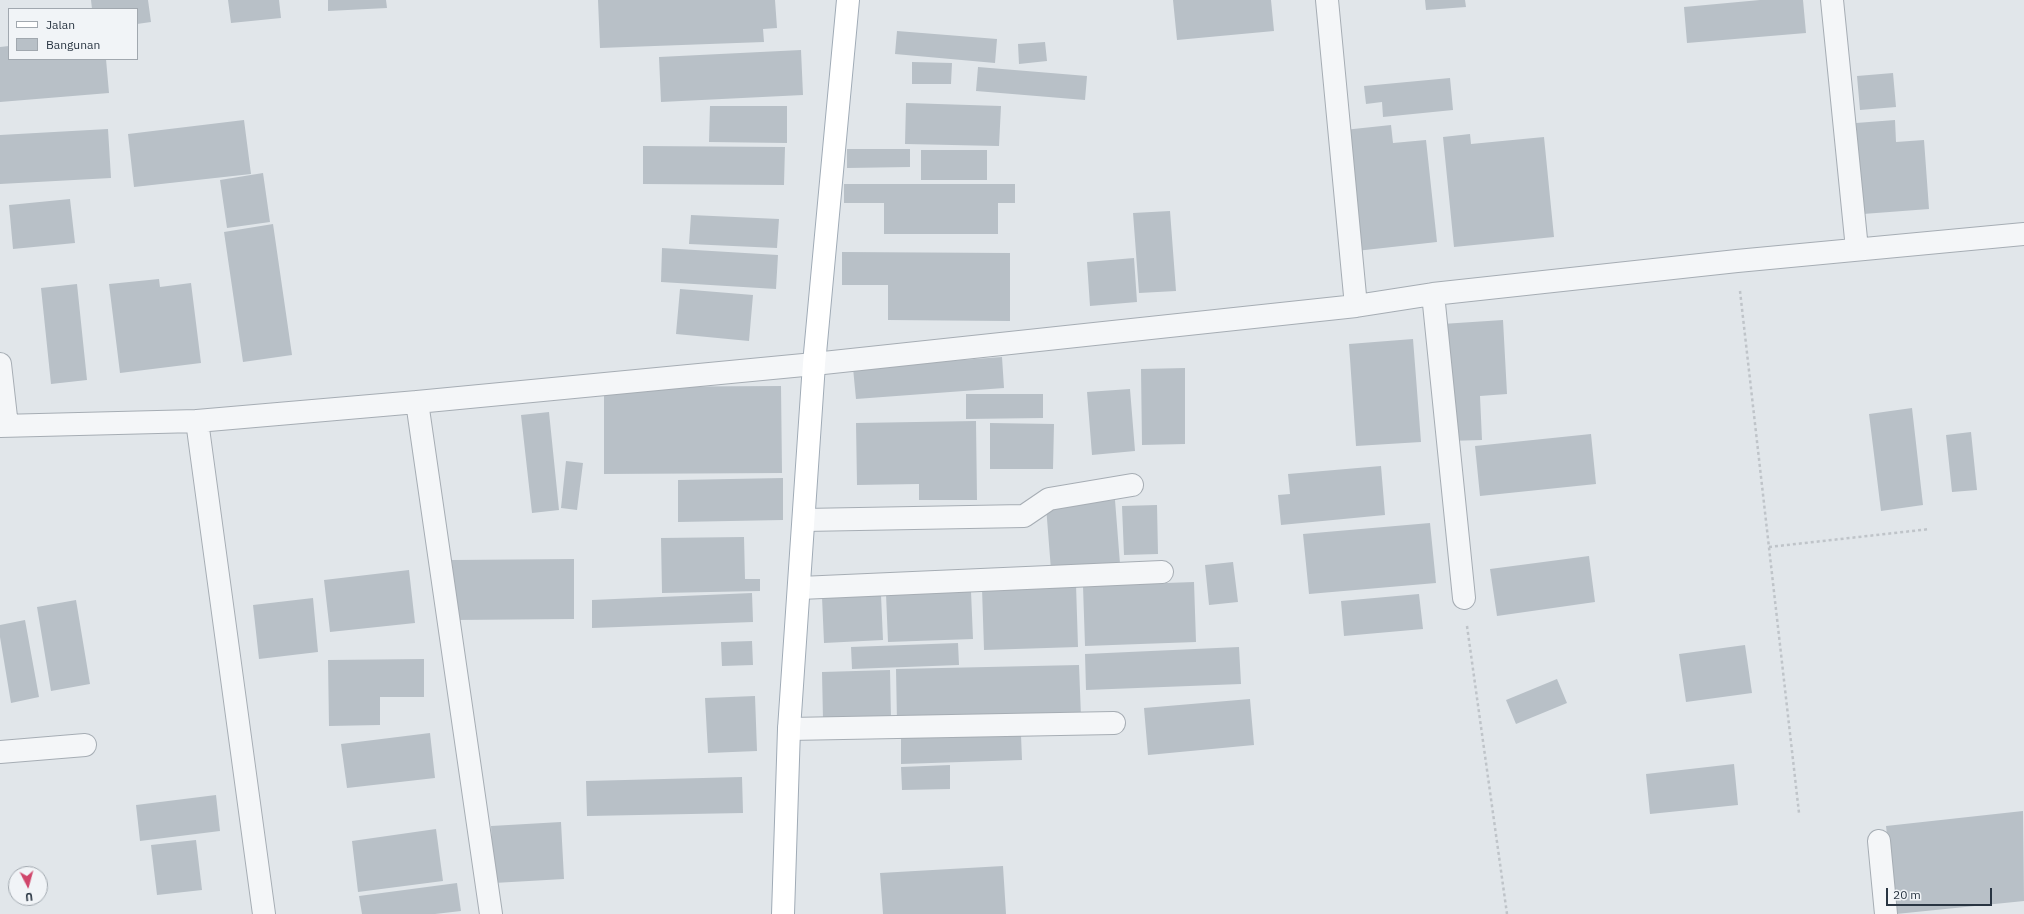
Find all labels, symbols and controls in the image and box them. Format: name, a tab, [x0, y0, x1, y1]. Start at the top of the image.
legend	[8, 8, 138, 60]
text: Jalan	[46, 17, 75, 32]
text: Bangunan	[46, 37, 100, 52]
north arrow	[8, 866, 48, 906]
scale bar	[1888, 880, 1994, 906]
text: 20 m	[1893, 887, 1921, 902]
text: U	[25, 890, 34, 904]

